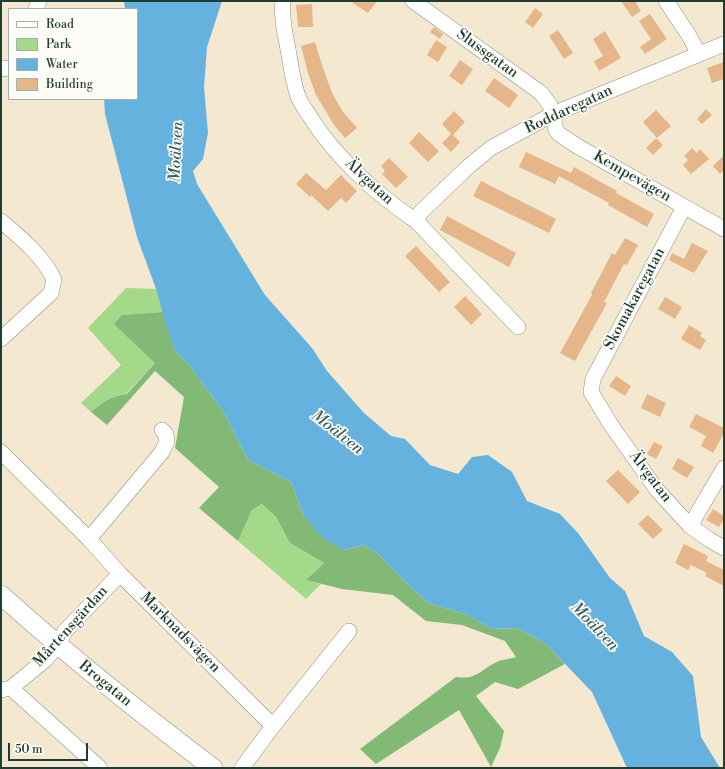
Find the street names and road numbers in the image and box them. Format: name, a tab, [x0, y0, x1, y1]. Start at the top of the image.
street label: Slussgatan	[453, 26, 521, 82]
street label: Roddaregatan	[522, 82, 616, 138]
street label: Kempevägen	[590, 148, 674, 206]
street label: Älvgatan	[341, 155, 397, 209]
street label: Skomakaregatan	[601, 245, 669, 353]
street label: Älvgatan	[625, 448, 675, 506]
street label: Mårtensgärdan	[30, 583, 112, 671]
street label: Marknadsvägen	[136, 589, 224, 677]
street label: Brogatan	[75, 657, 135, 711]

